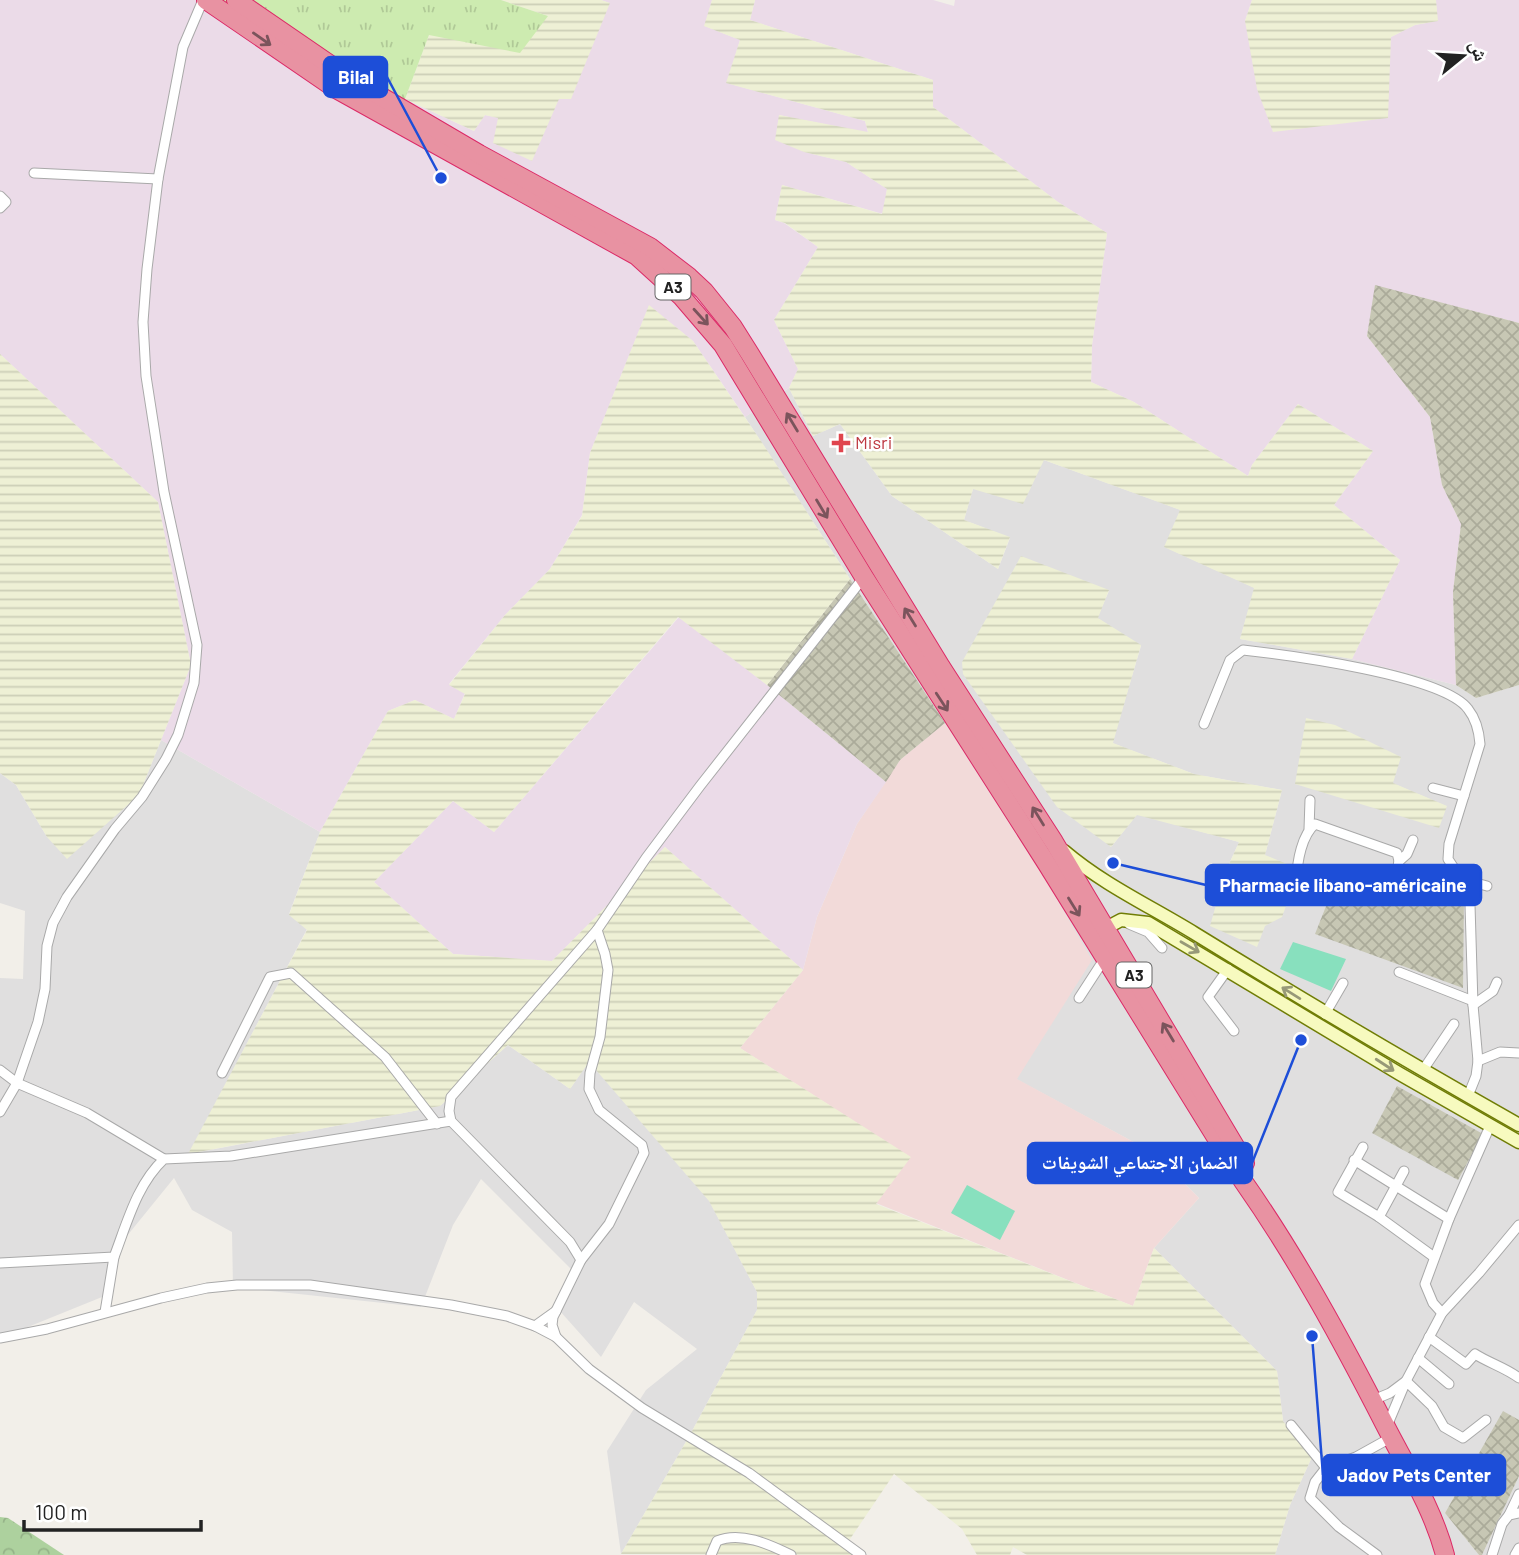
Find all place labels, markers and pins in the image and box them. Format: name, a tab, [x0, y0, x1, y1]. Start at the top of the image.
callout: Bilal	[324, 57, 387, 97]
place label: Misri	[855, 431, 892, 453]
marker: Misri	[833, 435, 849, 451]
callout: Pharmacie libano-américaine	[1206, 865, 1481, 905]
callout: الضمان الاجتماعي الشويفات	[1028, 1143, 1252, 1183]
callout: Jadov Pets Center	[1323, 1455, 1505, 1495]

